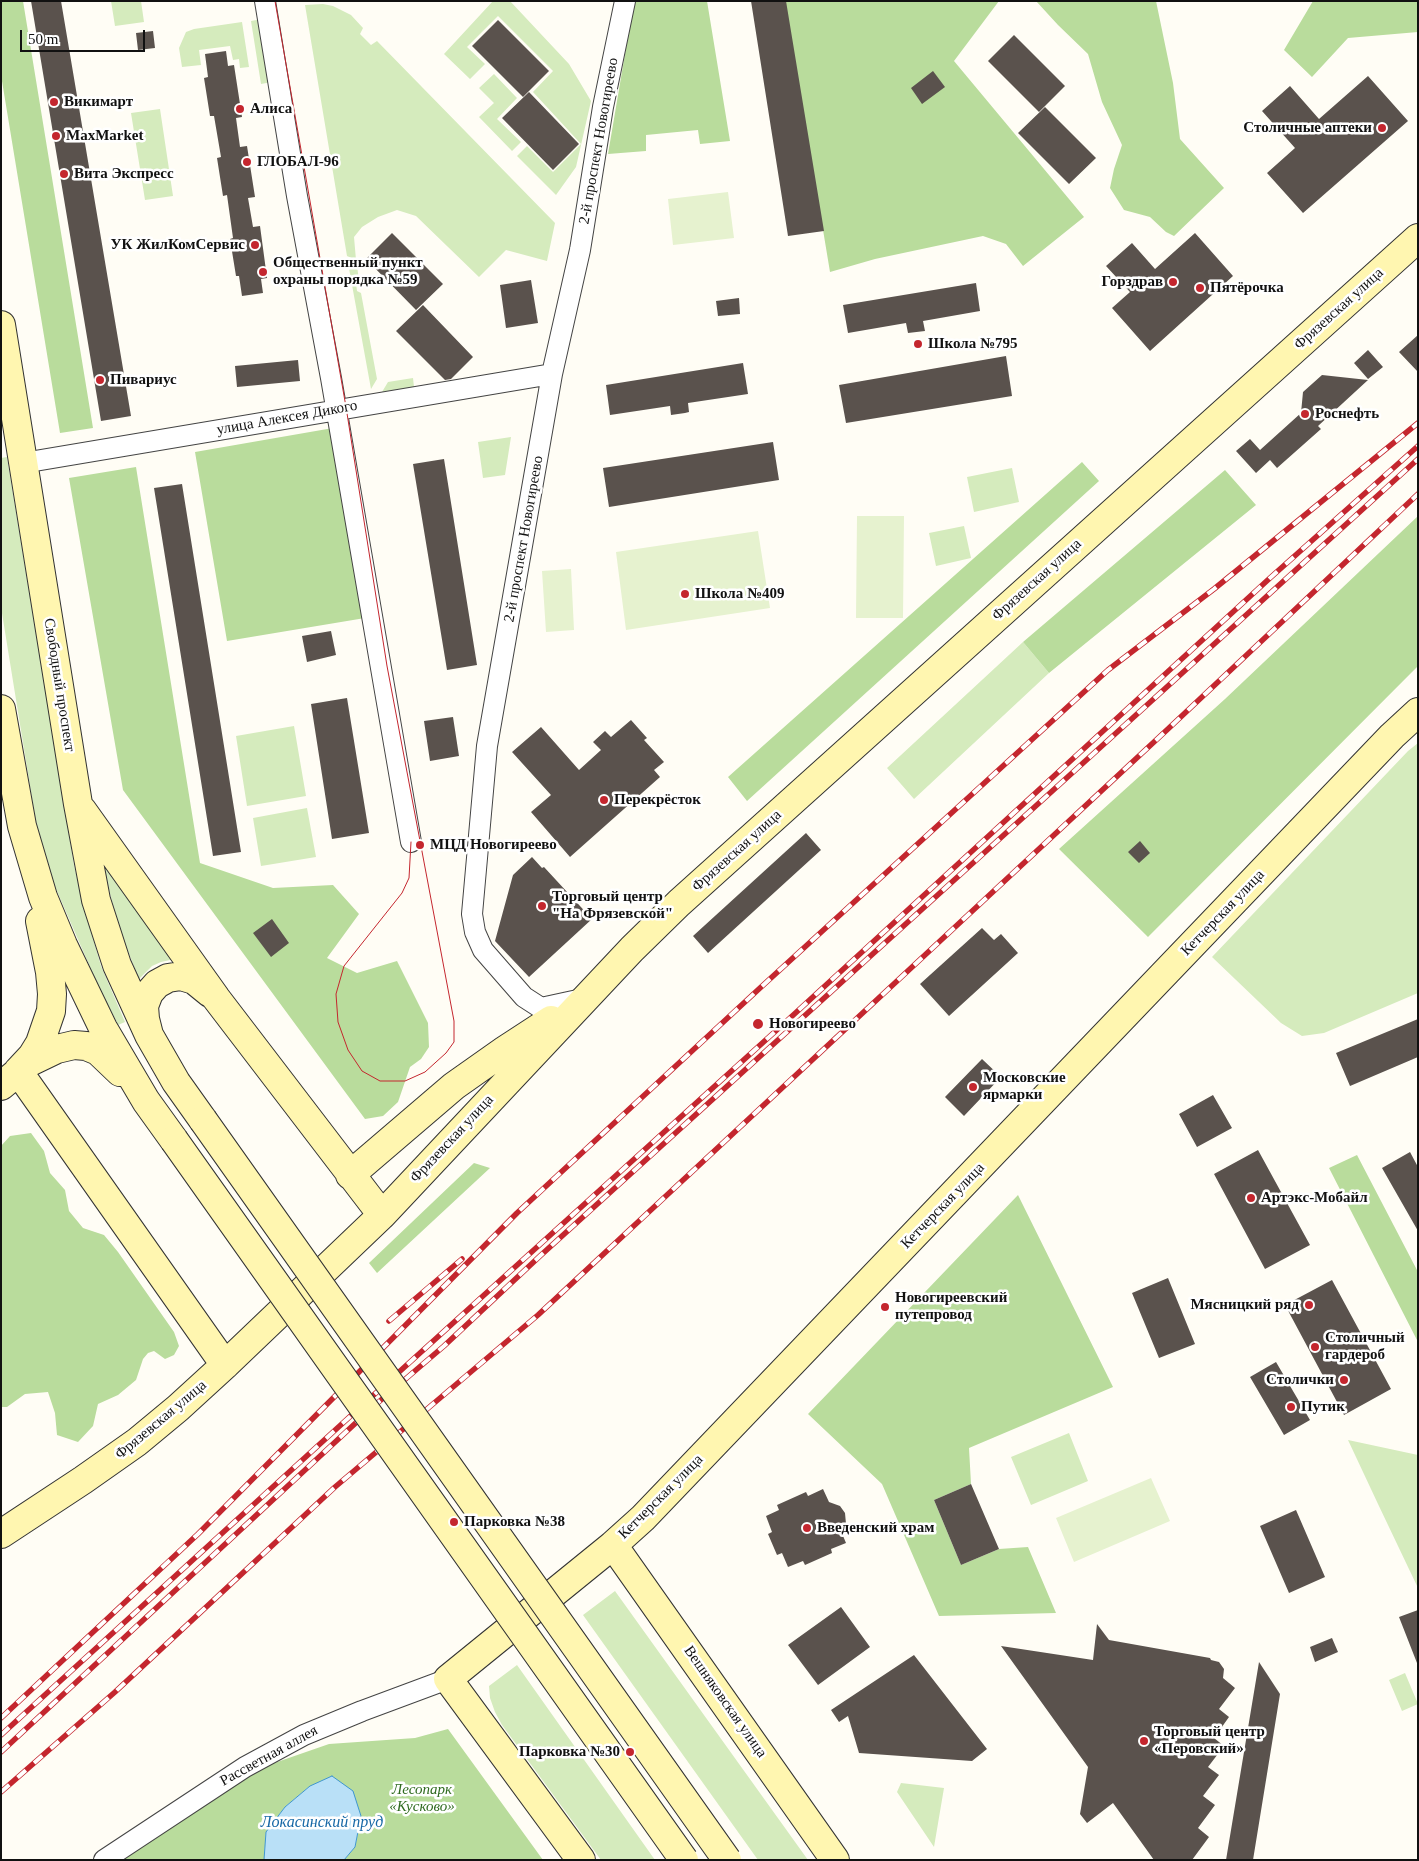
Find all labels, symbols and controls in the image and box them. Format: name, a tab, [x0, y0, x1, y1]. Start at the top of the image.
scale bar	[22, 20, 148, 52]
text: 50 m	[28, 31, 58, 47]
street label: 2-й проспект Новогиреево	[575, 56, 623, 226]
place label: Викимарт	[64, 93, 133, 111]
marker: Викимарт	[48, 96, 60, 108]
place label: Алиса	[250, 100, 292, 118]
marker: Алиса	[234, 103, 246, 115]
place label: Столичные аптеки	[1243, 119, 1372, 137]
marker: Столичные аптеки	[1376, 122, 1388, 134]
place label: MaxMarket	[66, 127, 143, 145]
marker: MaxMarket	[50, 130, 62, 142]
place label: ГЛОБАЛ-96	[257, 153, 339, 171]
marker: ГЛОБАЛ-96	[241, 156, 253, 168]
place label: Вита Экспресс	[74, 165, 174, 183]
marker: Вита Экспресс	[58, 168, 70, 180]
place label: УК ЖилКомСервис	[110, 236, 245, 254]
marker: УК ЖилКомСервис	[249, 239, 261, 251]
place label: Общественный пункт охраны порядка №59	[273, 254, 423, 289]
street label: Фрязевская улица	[1291, 264, 1387, 354]
marker: Общественный пункт охраны порядка №59	[257, 266, 269, 278]
place label: Горздрав	[1101, 273, 1163, 291]
marker: Горздрав	[1167, 276, 1179, 288]
place label: Пятёрочка	[1210, 279, 1284, 297]
marker: Пятёрочка	[1194, 282, 1206, 294]
place label: Школа №795	[928, 335, 1017, 353]
marker: Школа №795	[912, 338, 924, 350]
place label: Пивариус	[110, 371, 177, 389]
marker: Пивариус	[94, 374, 106, 386]
street label: улица Алексея Дикого	[215, 397, 359, 439]
place label: Роснефть	[1315, 405, 1379, 423]
marker: Роснефть	[1299, 408, 1311, 420]
street label: 2-й проспект Новогиреево	[500, 454, 548, 624]
street label: Фрязевская улица	[989, 535, 1085, 625]
place label: Школа №409	[695, 585, 784, 603]
marker: Школа №409	[679, 588, 691, 600]
street label: Свободный проспект	[40, 617, 78, 753]
place label: Перекрёсток	[614, 791, 701, 809]
marker: Перекрёсток	[598, 794, 610, 806]
street label: Фрязевская улица	[689, 806, 785, 896]
place label: МЦД Новогиреево	[430, 836, 557, 854]
marker: МЦД Новогиреево	[414, 839, 426, 851]
street label: Кетчерская улица	[1177, 866, 1269, 960]
place label: Торговый центр "На Фрязевской"	[552, 888, 673, 923]
marker: Торговый центр "На Фрязевской"	[536, 900, 548, 912]
place label: Новогиреево	[769, 1015, 856, 1033]
marker: Новогиреево	[751, 1017, 765, 1031]
place label: Московские ярмарки	[983, 1069, 1066, 1104]
marker: Московские ярмарки	[967, 1081, 979, 1093]
street label: Фрязевская улица	[407, 1091, 497, 1187]
street label: Кетчерская улица	[897, 1159, 989, 1253]
place label: Артэкс-Мобайл	[1261, 1189, 1368, 1207]
marker: Артэкс-Мобайл	[1245, 1192, 1257, 1204]
place label: Новогиреевский путепровод	[895, 1289, 1007, 1324]
place label: Мясницкий ряд	[1190, 1296, 1299, 1314]
marker: Мясницкий ряд	[1303, 1299, 1315, 1311]
marker: Новогиреевский путепровод	[879, 1301, 891, 1313]
place label: Столичный гардероб	[1325, 1329, 1405, 1364]
marker: Столичный гардероб	[1309, 1341, 1321, 1353]
place label: Столички	[1266, 1371, 1334, 1389]
marker: Столички	[1338, 1374, 1350, 1386]
street label: Фрязевская улица	[112, 1377, 210, 1463]
place label: Путик	[1301, 1398, 1345, 1416]
marker: Путик	[1285, 1401, 1297, 1413]
street label: Кетчерская улица	[615, 1451, 707, 1543]
place label: Парковка №38	[464, 1513, 565, 1531]
marker: Парковка №38	[448, 1516, 460, 1528]
place label: Введенский храм	[817, 1519, 934, 1537]
marker: Введенский храм	[801, 1522, 813, 1534]
street label: Вешняковская улица	[680, 1643, 770, 1761]
street label: Рассветная аллея	[217, 1722, 321, 1790]
place label: Торговый центр «Перовский»	[1154, 1723, 1265, 1758]
marker: Торговый центр «Перовский»	[1138, 1735, 1150, 1747]
place label: Парковка №30	[519, 1743, 620, 1761]
marker: Парковка №30	[624, 1746, 636, 1758]
park label: Лесопарк «Кусково»	[389, 1781, 455, 1816]
water label: Локасинский пруд	[261, 1813, 383, 1833]

